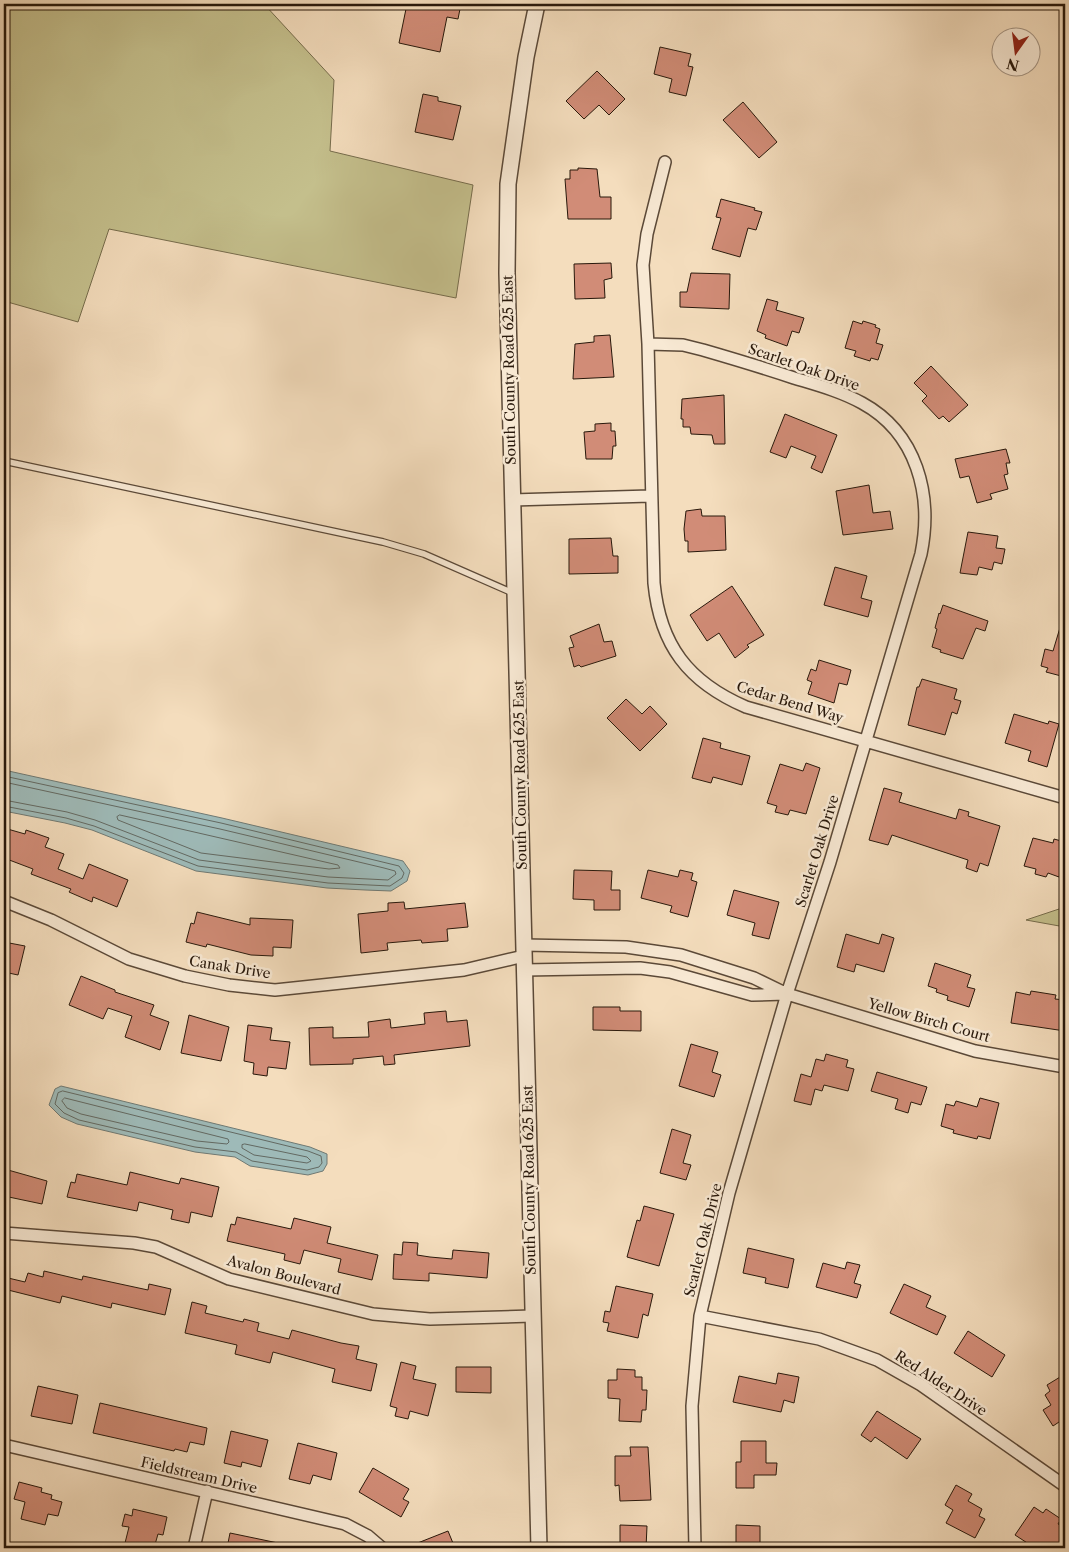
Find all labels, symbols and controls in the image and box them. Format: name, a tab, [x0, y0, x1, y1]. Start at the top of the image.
north arrow	[992, 28, 1042, 78]
text: N	[1005, 54, 1021, 75]
street label: South County Road 625 East	[498, 275, 520, 465]
street label: Scarlet Oak Drive	[746, 340, 862, 395]
street label: Cedar Bend Way	[734, 677, 846, 727]
street label: South County Road 625 East	[509, 680, 531, 870]
street label: Scarlet Oak Drive	[791, 792, 843, 909]
street label: Canak Drive	[188, 952, 272, 982]
street label: Yellow Birch Court	[865, 994, 992, 1046]
street label: South County Road 625 East	[518, 1085, 540, 1275]
street label: Scarlet Oak Drive	[680, 1181, 726, 1299]
street label: Avalon Boulevard	[224, 1251, 343, 1299]
street label: Red Alder Drive	[892, 1346, 991, 1420]
street label: Fieldstream Drive	[139, 1453, 259, 1497]

